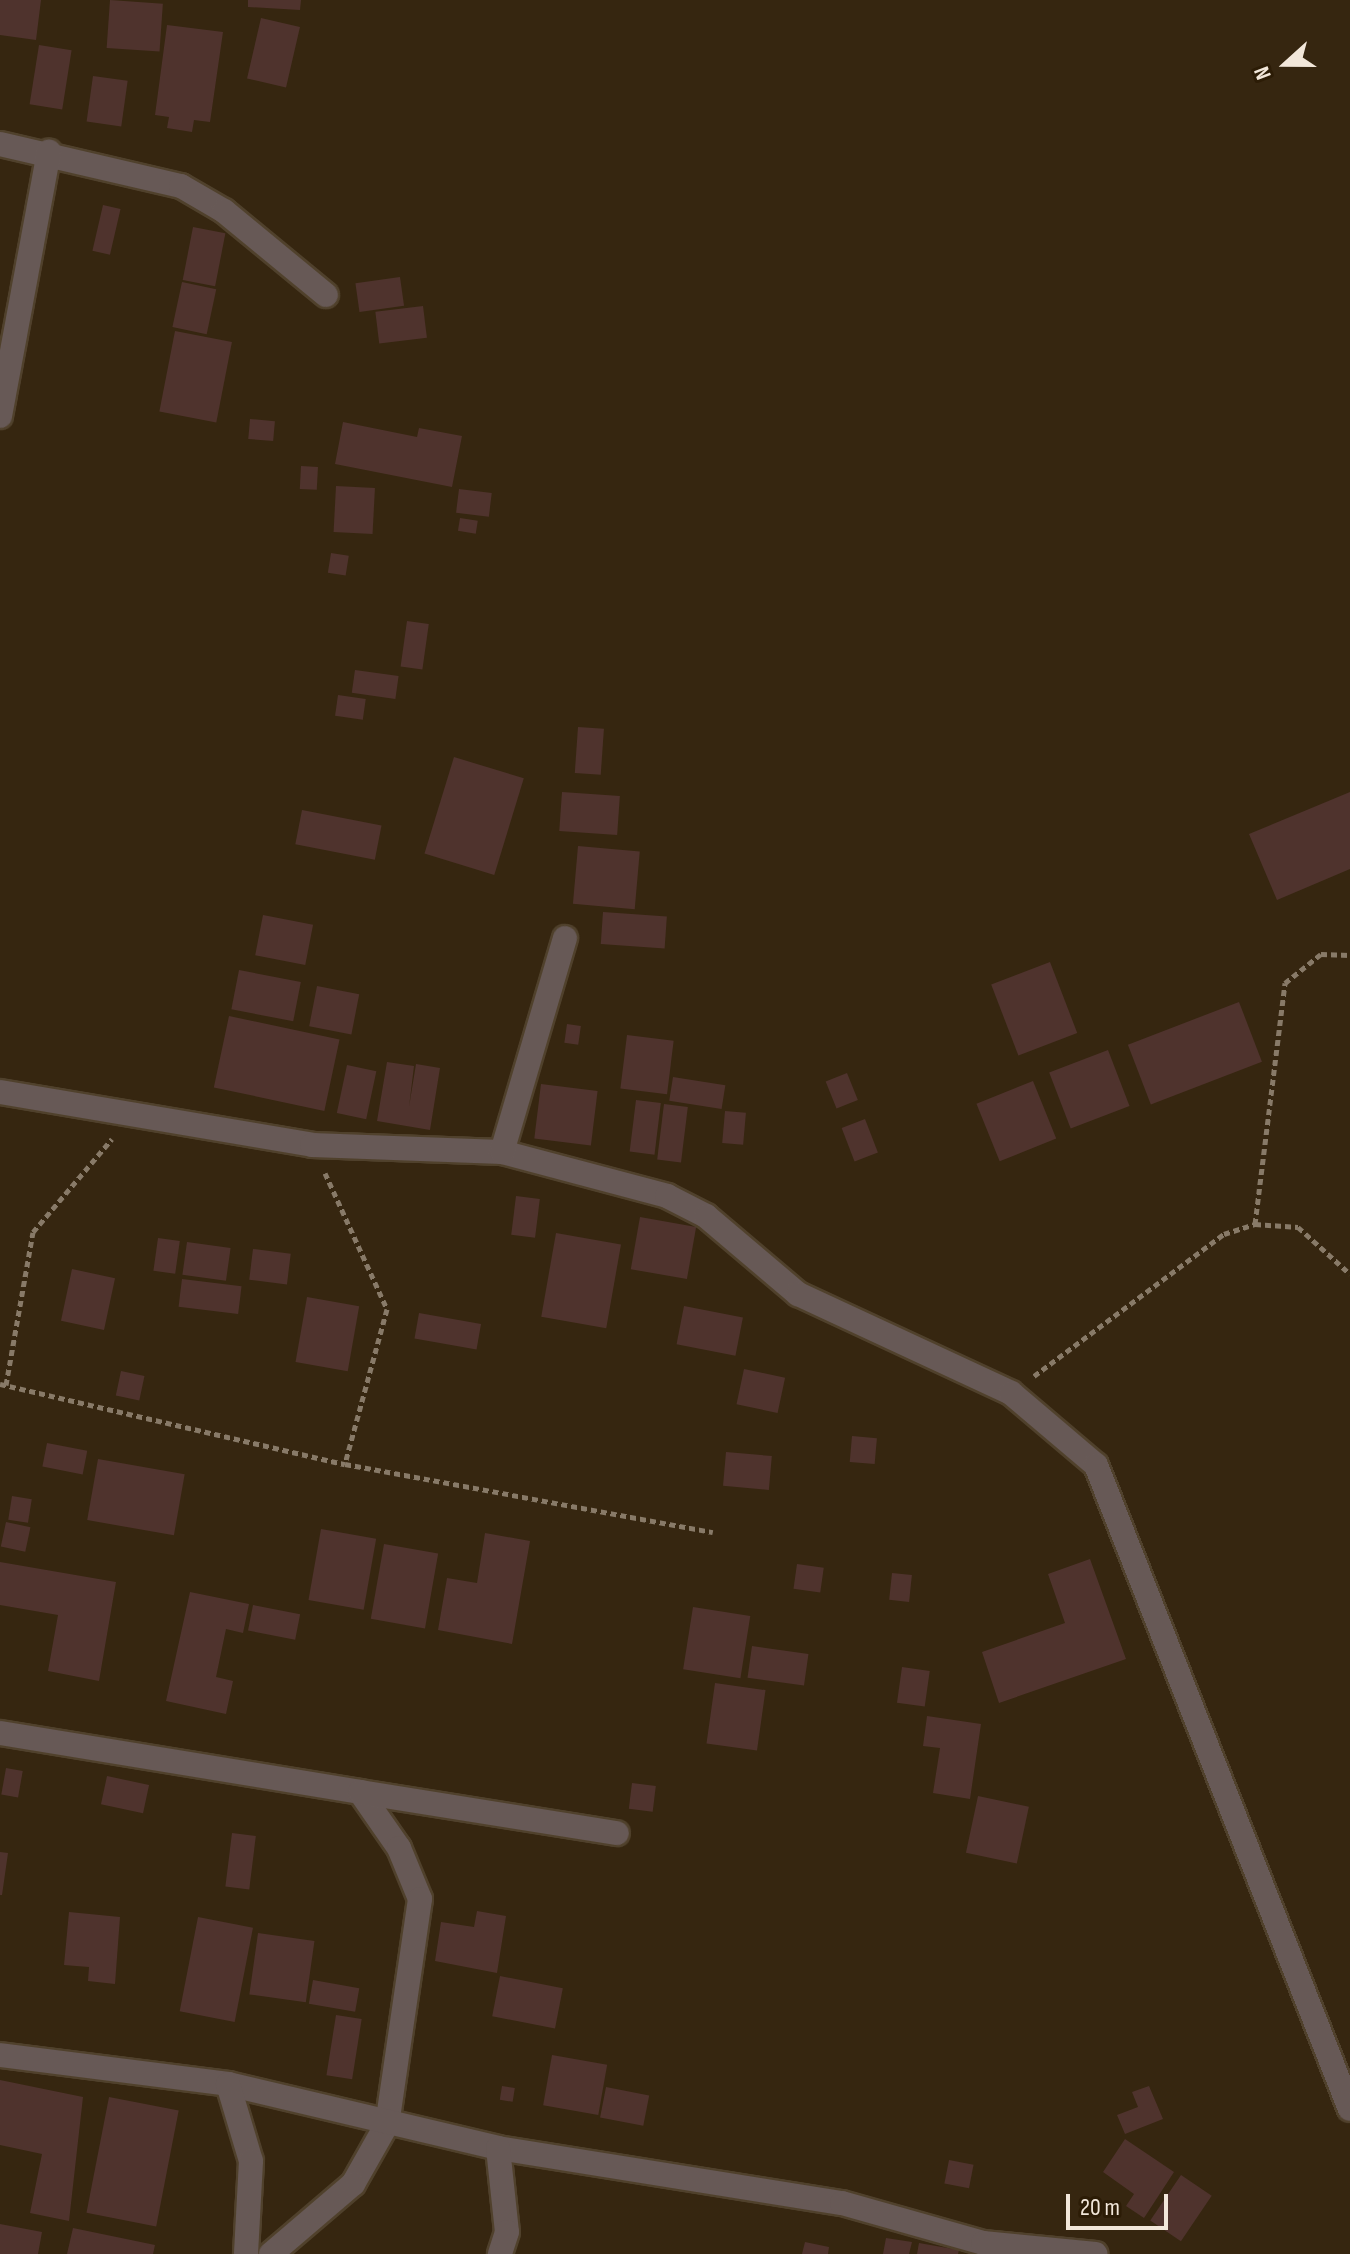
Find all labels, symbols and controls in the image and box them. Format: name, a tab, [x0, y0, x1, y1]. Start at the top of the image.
north arrow	[1246, 24, 1326, 104]
text: N	[1248, 62, 1278, 83]
scale bar	[1070, 2178, 1172, 2228]
text: 20 m	[1080, 2193, 1120, 2222]

